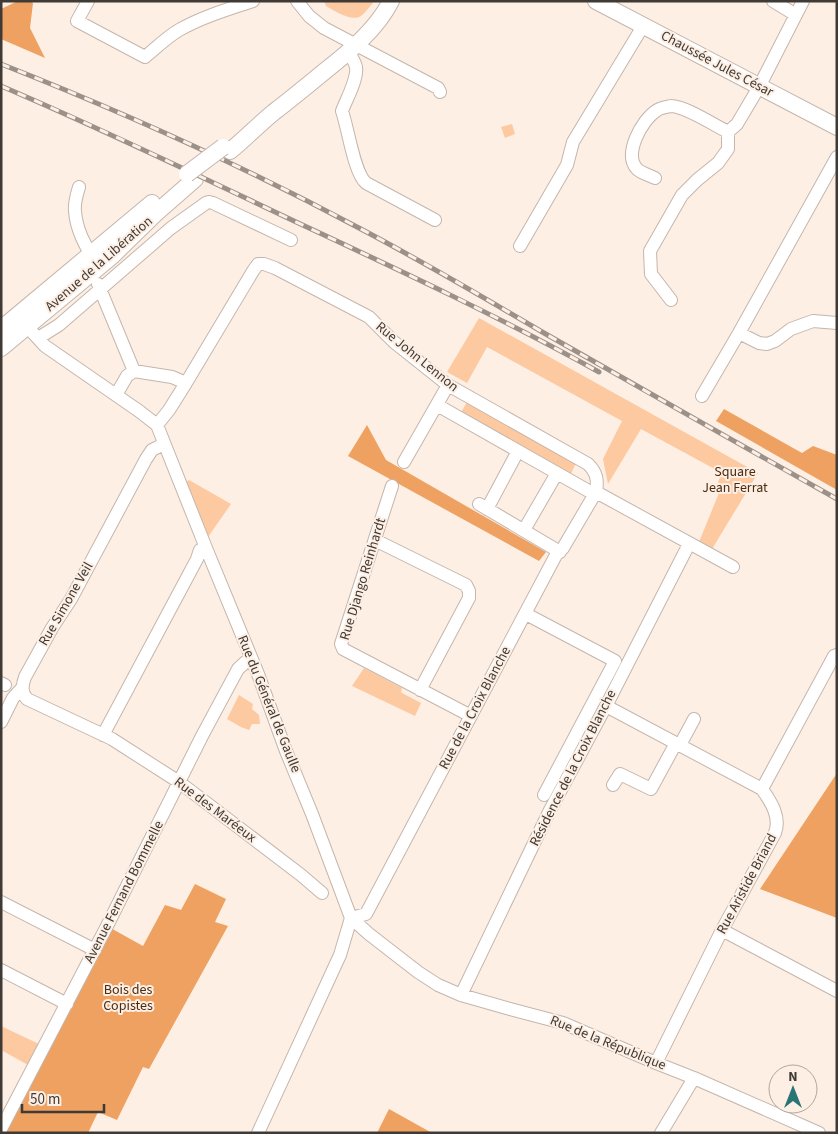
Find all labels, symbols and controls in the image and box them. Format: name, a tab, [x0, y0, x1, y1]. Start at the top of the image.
street label: Chaussée Jules César	[657, 26, 777, 102]
street label: Avenue de la Libération	[41, 212, 157, 316]
street label: Rue John Lennon	[371, 317, 463, 397]
park label: Square Jean Ferrat	[702, 462, 768, 498]
street label: Rue Django Reinhardt	[335, 515, 391, 643]
street label: Rue Simone Veil	[34, 558, 98, 650]
street label: Rue du Général de Gaulle	[232, 632, 306, 776]
street label: Rue de la Croix Blanche	[434, 643, 516, 773]
street label: Résidence de la Croix Blanche	[525, 686, 621, 850]
street label: Rue des Maréeux	[170, 772, 261, 848]
street label: Avenue Fernand Bommelle	[79, 817, 169, 967]
street label: Rue Aristide Briand	[712, 830, 782, 938]
park label: Bois des Copistes	[103, 980, 153, 1016]
street label: Rue de la République	[547, 1011, 669, 1075]
north arrow	[768, 1064, 818, 1114]
text: N	[788, 1067, 798, 1087]
scale bar	[22, 1082, 105, 1114]
text: 50 m	[30, 1089, 60, 1110]

